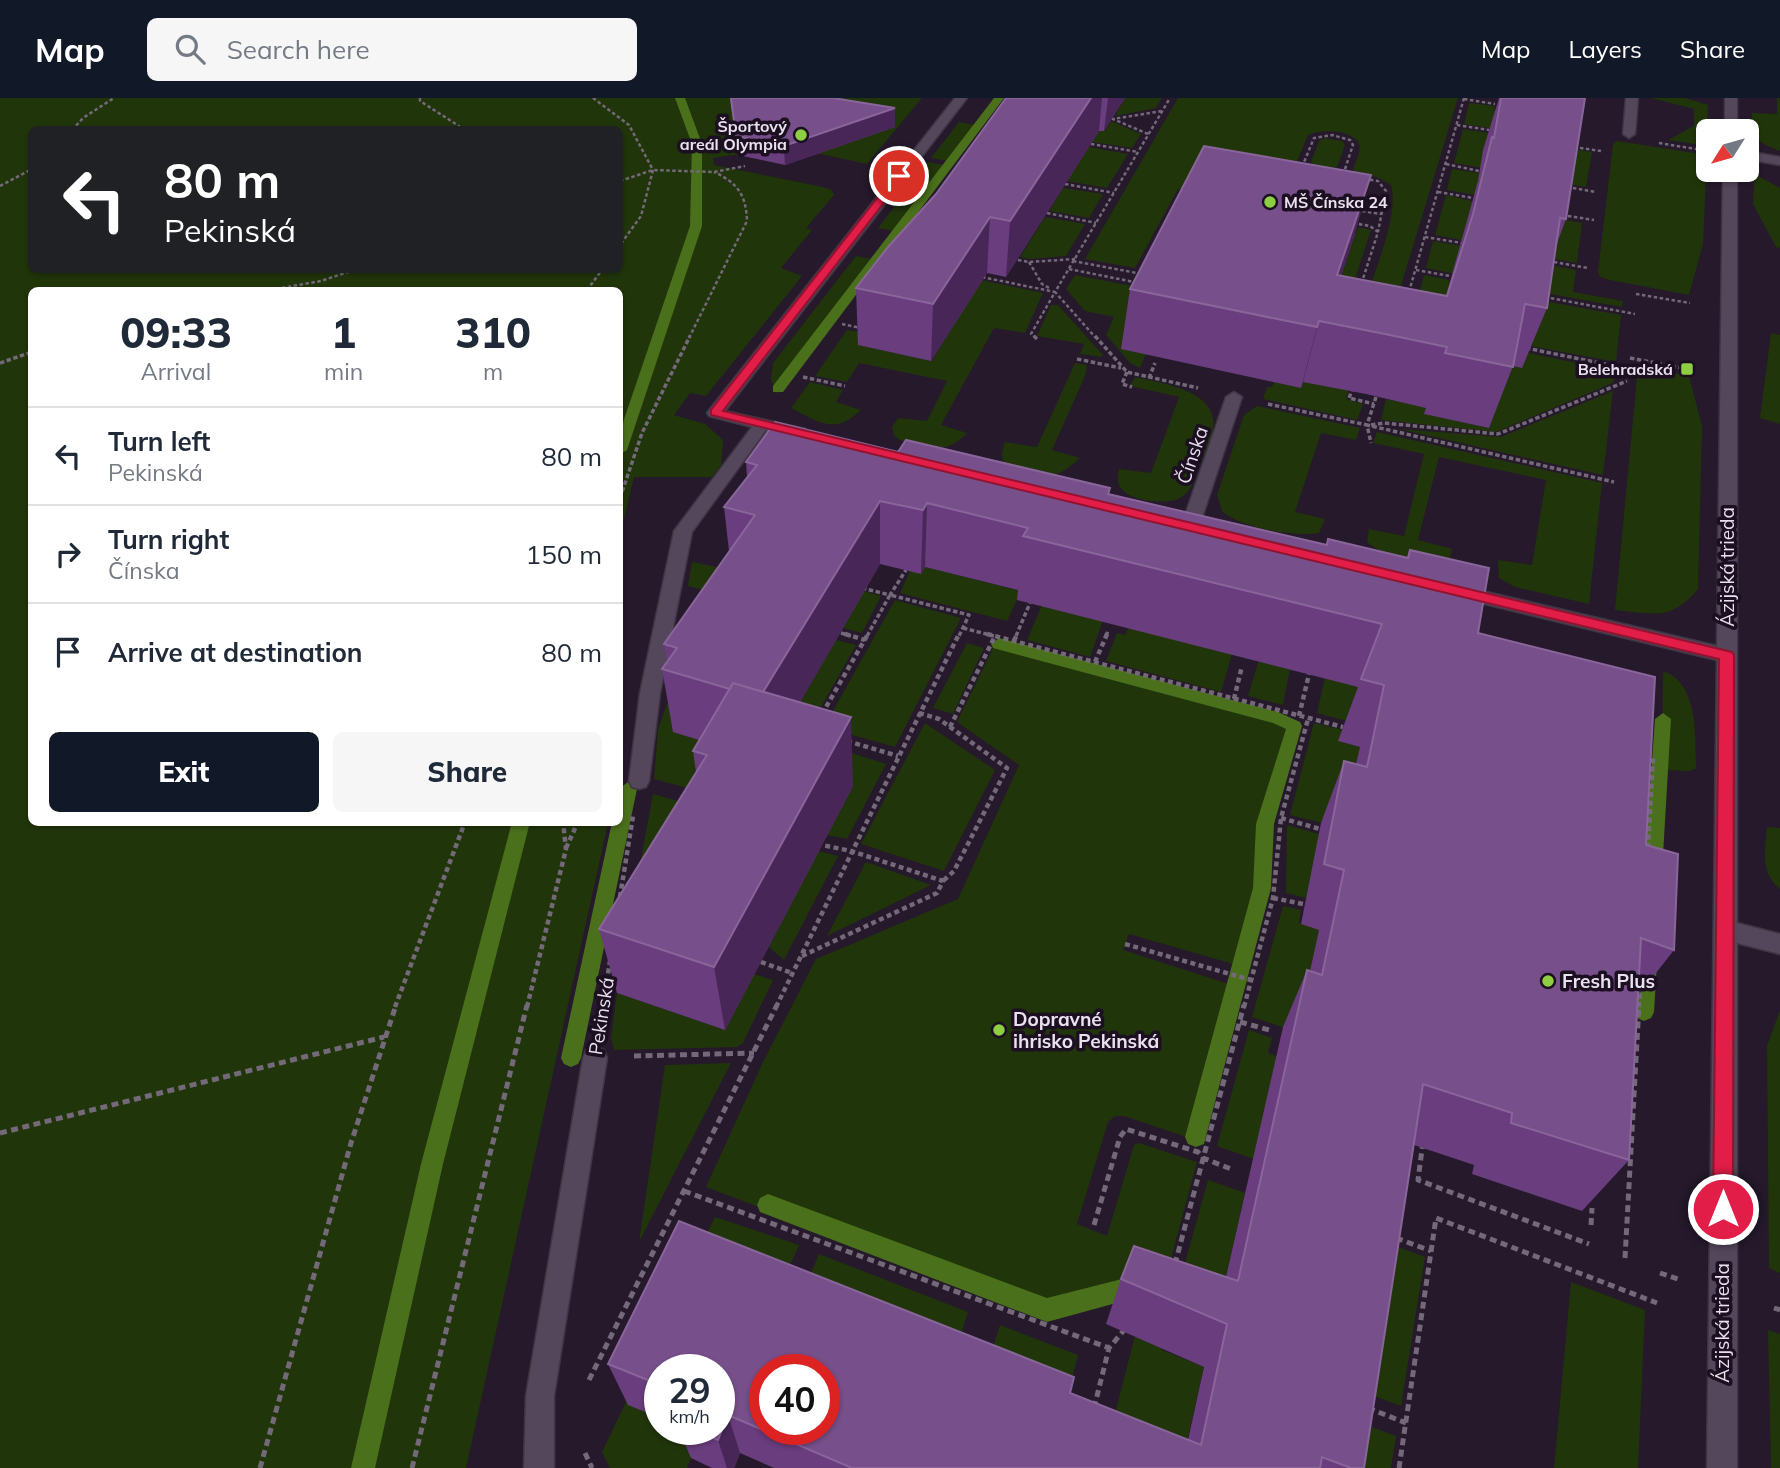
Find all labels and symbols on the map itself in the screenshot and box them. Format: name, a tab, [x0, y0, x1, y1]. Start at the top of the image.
place label: Športový areál Olympia	[680, 116, 787, 154]
north arrow	[1696, 119, 1759, 182]
marker: Športový areál Olympia	[793, 127, 809, 143]
pin	[869, 146, 929, 206]
place label: MŠ Čínska 24	[1284, 192, 1388, 212]
marker: MŠ Čínska 24	[1262, 194, 1278, 210]
place label: Belehradská	[1578, 359, 1673, 379]
marker: Belehradská	[1679, 361, 1695, 377]
street label: Čínska	[1171, 423, 1213, 487]
street label: Ázijská trieda	[1715, 507, 1739, 627]
place label: Fresh Plus	[1562, 969, 1655, 993]
marker: Fresh Plus	[1540, 973, 1556, 989]
street label: Pekinská	[583, 975, 619, 1057]
place label: Dopravné ihrisko Pekinská	[1013, 1007, 1159, 1053]
marker: Dopravné ihrisko Pekinská	[991, 1022, 1007, 1038]
position arrow	[1686, 1172, 1760, 1246]
street label: Ázijská trieda	[1710, 1263, 1734, 1383]
speed limit sign: 40	[749, 1354, 840, 1445]

